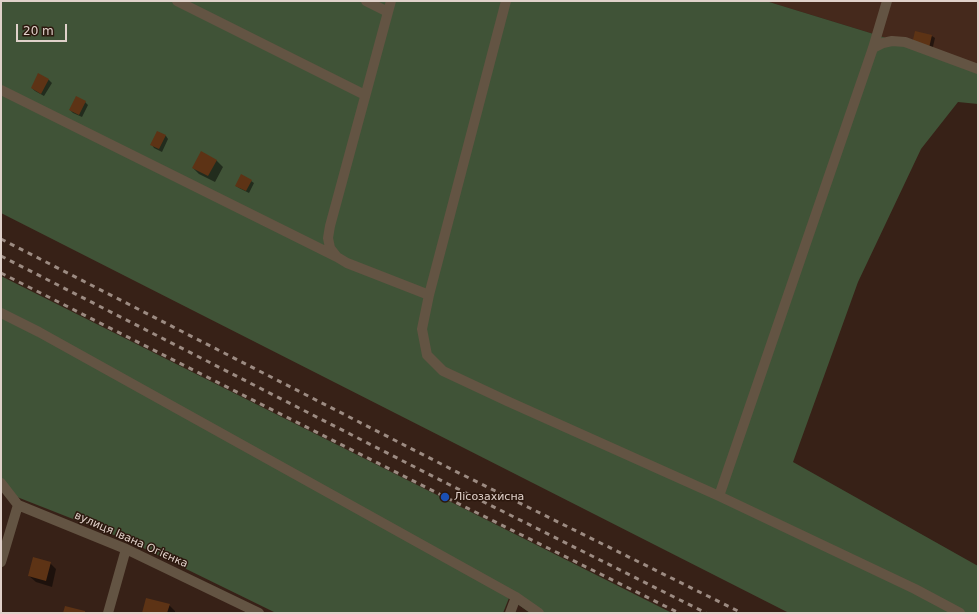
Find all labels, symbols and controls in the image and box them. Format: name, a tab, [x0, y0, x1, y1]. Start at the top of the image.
scale bar	[18, 16, 69, 42]
text: 20 m	[23, 24, 54, 38]
place label: Лісозахисна	[454, 490, 524, 504]
marker: Лісозахисна	[439, 491, 451, 503]
street label: вулиця Івана Огієнка	[72, 509, 190, 571]

